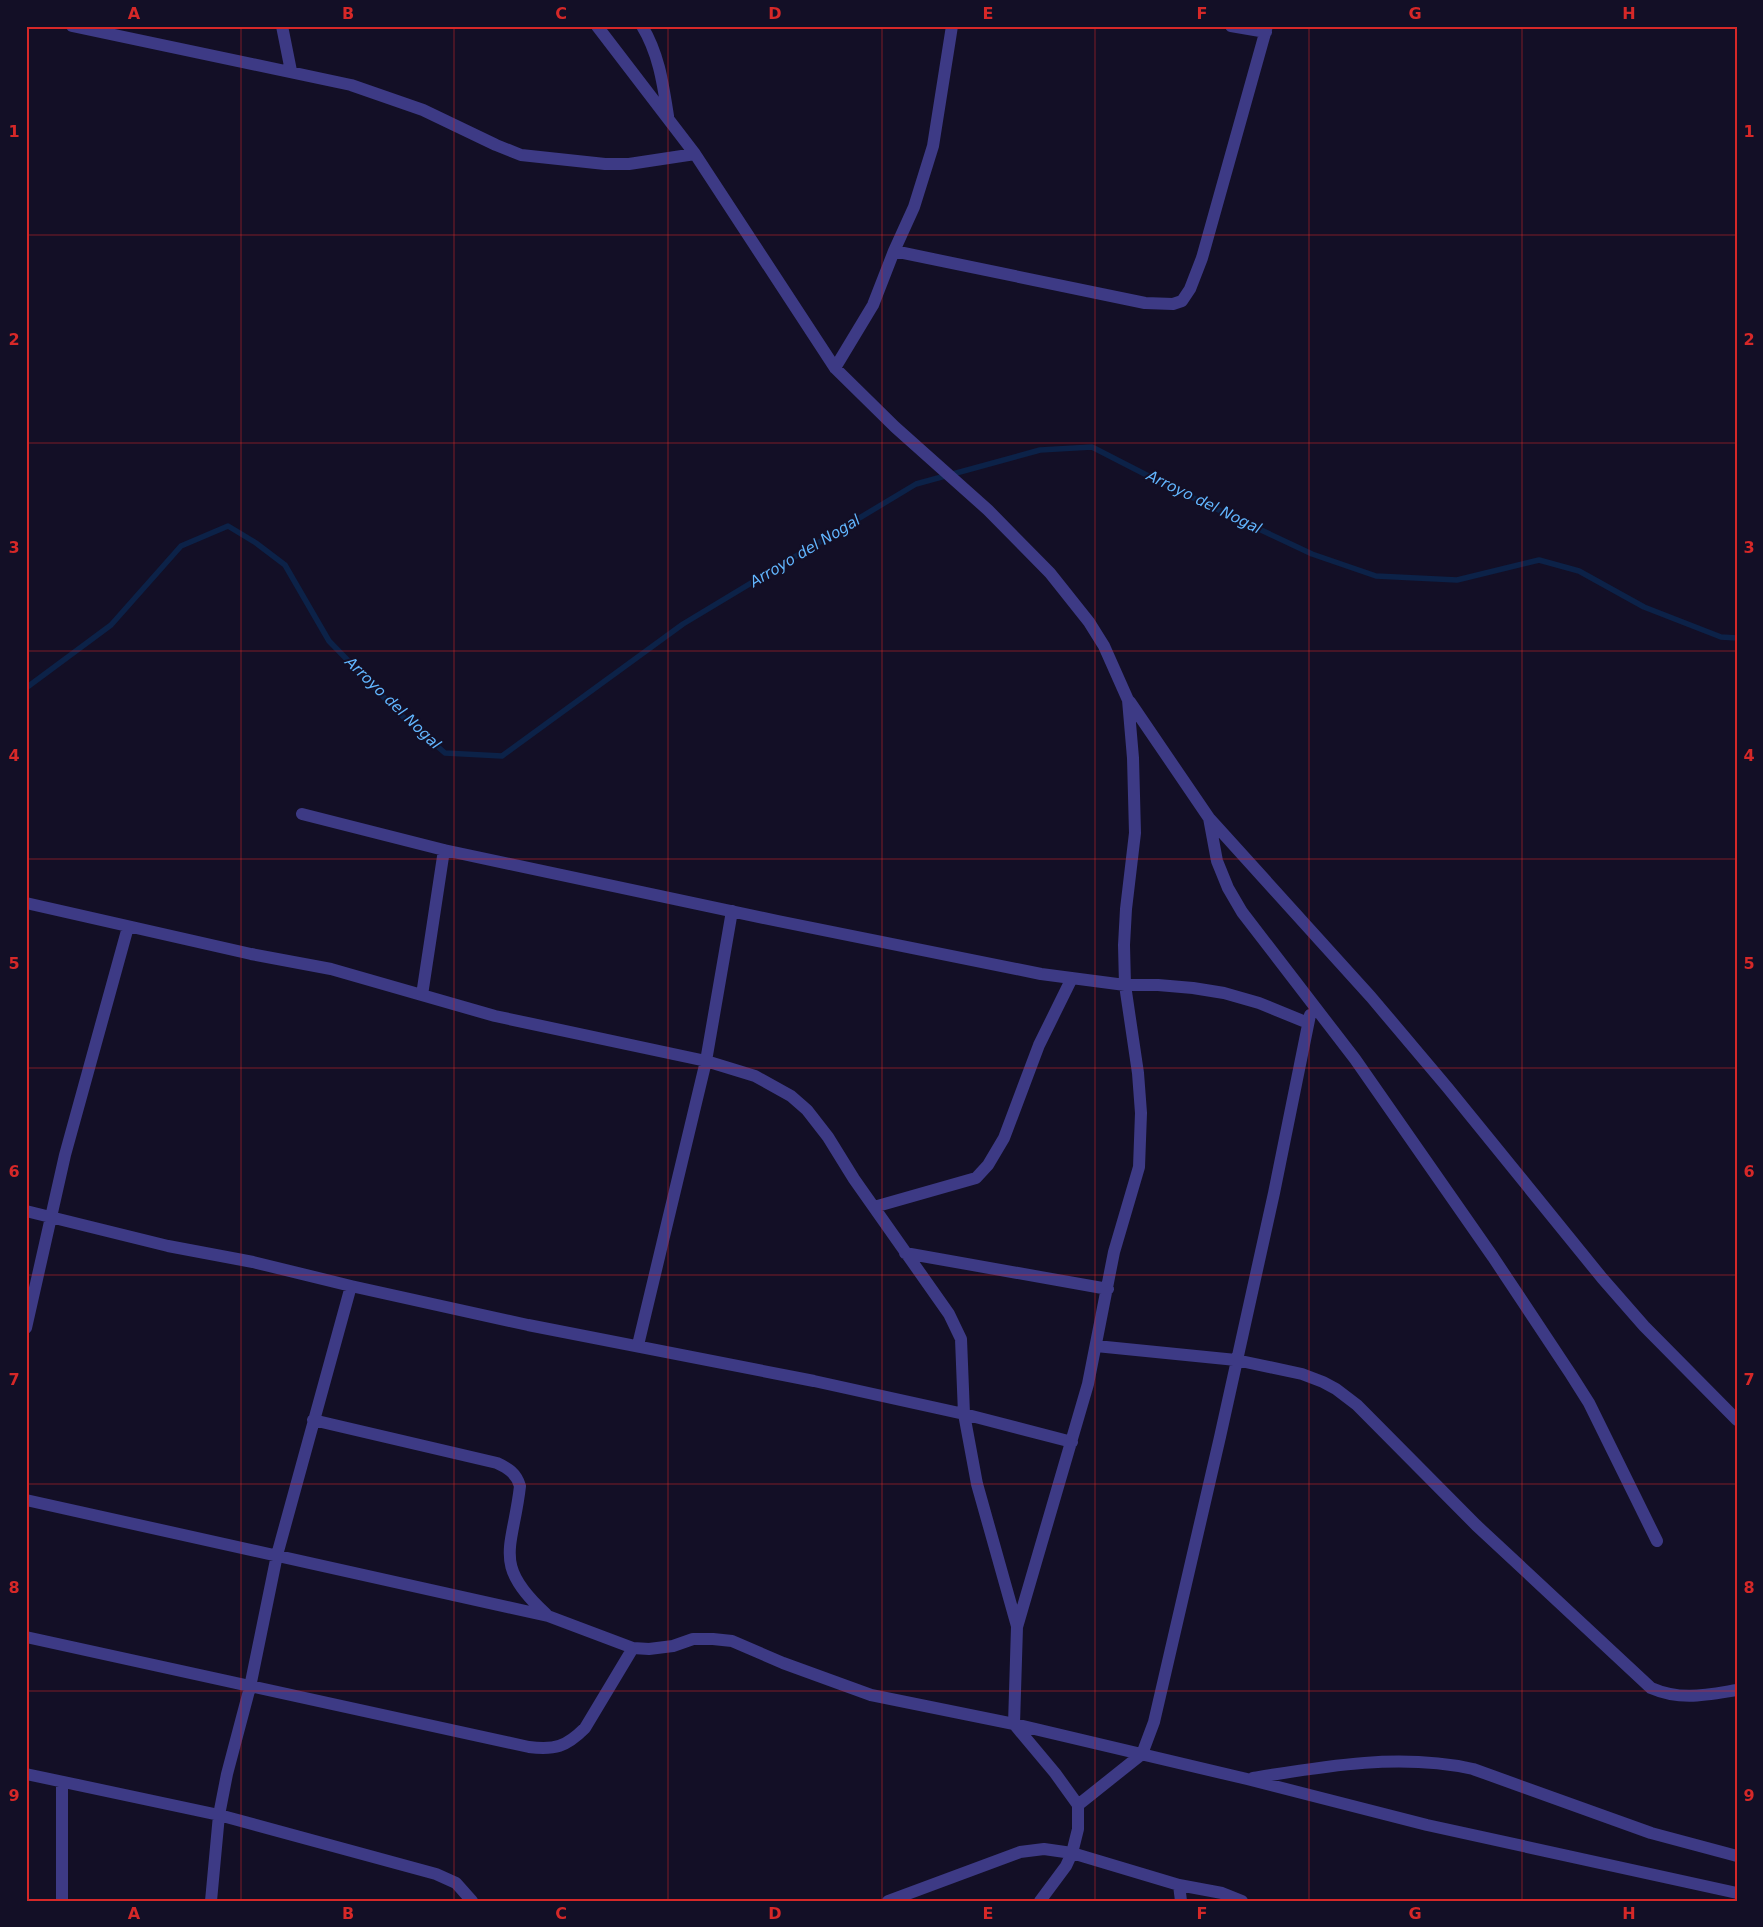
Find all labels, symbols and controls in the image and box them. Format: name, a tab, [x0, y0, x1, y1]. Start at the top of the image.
text: A	[128, 4, 141, 23]
text: B	[342, 4, 354, 23]
text: C	[555, 4, 567, 23]
text: D	[768, 4, 782, 23]
text: E	[983, 4, 993, 23]
text: F	[1197, 4, 1207, 23]
text: G	[1408, 4, 1422, 23]
text: H	[1622, 4, 1636, 23]
text: 1	[8, 122, 20, 141]
text: 1	[1743, 122, 1755, 141]
text: 2	[8, 330, 20, 349]
text: 2	[1743, 330, 1755, 349]
water label: Arroyo del Nogal	[1143, 466, 1265, 538]
water label: Arroyo del Nogal	[746, 511, 864, 592]
text: 3	[8, 538, 20, 557]
text: 3	[1743, 538, 1755, 557]
water label: Arroyo del Nogal	[341, 652, 445, 754]
text: 4	[8, 746, 20, 765]
text: 4	[1743, 746, 1755, 765]
text: 5	[8, 954, 20, 973]
text: 5	[1743, 954, 1755, 973]
text: 6	[8, 1162, 20, 1181]
text: 6	[1743, 1162, 1755, 1181]
text: 7	[8, 1370, 20, 1389]
text: 7	[1743, 1370, 1755, 1389]
text: 8	[8, 1578, 20, 1597]
text: 8	[1743, 1578, 1755, 1597]
text: 9	[8, 1786, 20, 1805]
text: 9	[1743, 1786, 1755, 1805]
text: A	[128, 1904, 141, 1923]
text: B	[342, 1904, 354, 1923]
text: C	[555, 1904, 567, 1923]
text: D	[768, 1904, 782, 1923]
text: E	[983, 1904, 993, 1923]
text: F	[1197, 1904, 1207, 1923]
text: G	[1408, 1904, 1422, 1923]
text: H	[1622, 1904, 1636, 1923]

